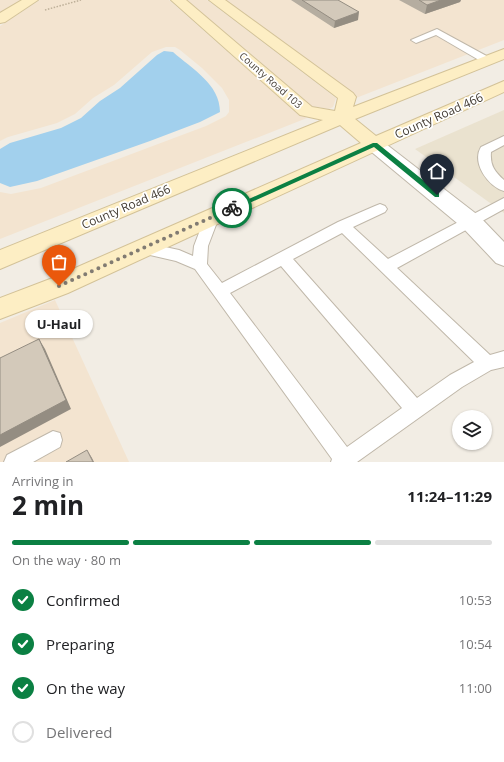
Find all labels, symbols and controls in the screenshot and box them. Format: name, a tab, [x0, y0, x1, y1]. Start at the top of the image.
street label: County Road 103	[236, 49, 306, 111]
street label: County Road 466	[392, 88, 486, 143]
pin	[420, 154, 454, 195]
icon: home	[426, 160, 448, 182]
street label: County Road 466	[79, 180, 173, 233]
courier	[212, 188, 252, 228]
icon: bike	[221, 197, 243, 219]
pin	[42, 245, 76, 286]
icon: bag	[48, 251, 70, 273]
callout: U-Haul	[25, 310, 93, 338]
text: U-Haul	[37, 315, 81, 333]
map controls	[452, 410, 492, 450]
button: layers	[452, 410, 492, 450]
text: Arriving in	[12, 472, 74, 490]
text: 11:24–11:29	[407, 486, 492, 506]
text: 2 min	[12, 487, 84, 523]
text: On the way · 80 m	[12, 551, 121, 569]
icon: check	[12, 589, 34, 611]
text: Confirmed	[46, 590, 120, 610]
text: 10:53	[459, 591, 492, 609]
icon: check	[12, 633, 34, 655]
text: Preparing	[46, 634, 114, 654]
text: 10:54	[459, 635, 492, 653]
icon: check	[12, 677, 34, 699]
text: On the way	[46, 678, 125, 698]
text: 11:00	[459, 679, 492, 697]
text: Delivered	[46, 722, 113, 742]

